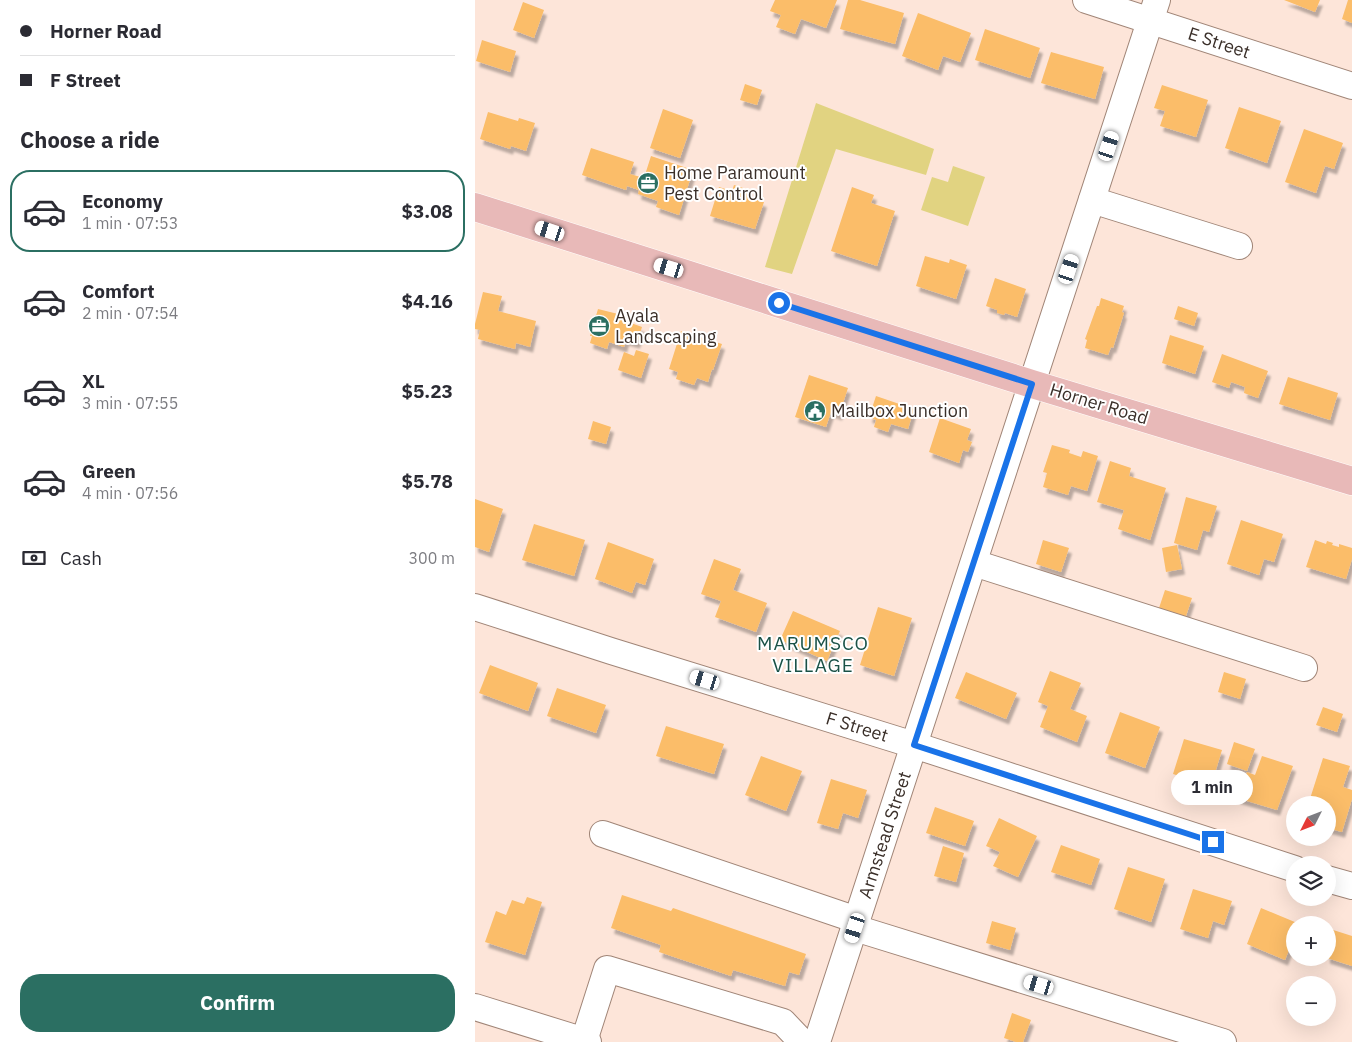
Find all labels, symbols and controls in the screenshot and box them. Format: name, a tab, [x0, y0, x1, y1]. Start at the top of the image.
text: Horner Road	[50, 19, 162, 43]
street label: E Street	[1185, 22, 1253, 63]
text: F Street	[50, 68, 121, 92]
text: Choose a ride	[20, 125, 160, 154]
car	[1097, 129, 1120, 163]
place label: Home Paramount Pest Control	[664, 161, 806, 205]
office icon: Home Paramount Pest Control	[636, 171, 660, 195]
icon: car	[22, 189, 67, 234]
text: Economy	[82, 189, 163, 213]
text: $3.08	[401, 199, 453, 223]
text: 1 min · 07:53	[82, 213, 178, 233]
car	[533, 219, 566, 243]
car	[1057, 252, 1080, 286]
car	[652, 256, 685, 280]
icon: car	[22, 279, 67, 324]
text: Comfort	[82, 279, 155, 303]
text: $4.16	[401, 289, 453, 313]
route start	[768, 292, 790, 314]
text: 2 min · 07:54	[82, 303, 178, 323]
place label: Ayala Landscaping	[615, 304, 717, 348]
office icon: Ayala Landscaping	[587, 314, 611, 338]
icon: car	[22, 369, 67, 414]
text: XL	[82, 369, 105, 393]
street label: Horner Road	[1047, 378, 1151, 429]
text: $5.23	[401, 379, 453, 403]
text: 3 min · 07:55	[82, 393, 178, 413]
public building icon: Mailbox Junction	[803, 399, 827, 423]
place label: Mailbox Junction	[831, 399, 968, 422]
icon: car	[22, 459, 67, 504]
text: Green	[82, 459, 136, 483]
text: $5.78	[401, 469, 453, 493]
text: 4 min · 07:56	[82, 483, 178, 503]
icon: cash	[20, 544, 48, 572]
text: Cash	[60, 546, 102, 570]
text: 300 m	[408, 548, 455, 568]
district label: MARUMSCO VILLAGE	[757, 631, 869, 677]
car	[688, 668, 721, 692]
street label: F Street	[823, 706, 891, 747]
street label: Armstead Street	[853, 768, 916, 901]
callout: 1 min	[1172, 770, 1254, 804]
text: 1 min	[1191, 777, 1233, 797]
north arrow	[1286, 796, 1336, 846]
map controls	[1286, 796, 1336, 1026]
route end	[1202, 831, 1224, 853]
button: layers	[1286, 856, 1336, 906]
car	[843, 911, 866, 945]
button: +	[1286, 916, 1336, 966]
car	[1022, 973, 1055, 997]
button: Confirm	[20, 974, 455, 1032]
button: −	[1286, 976, 1336, 1026]

